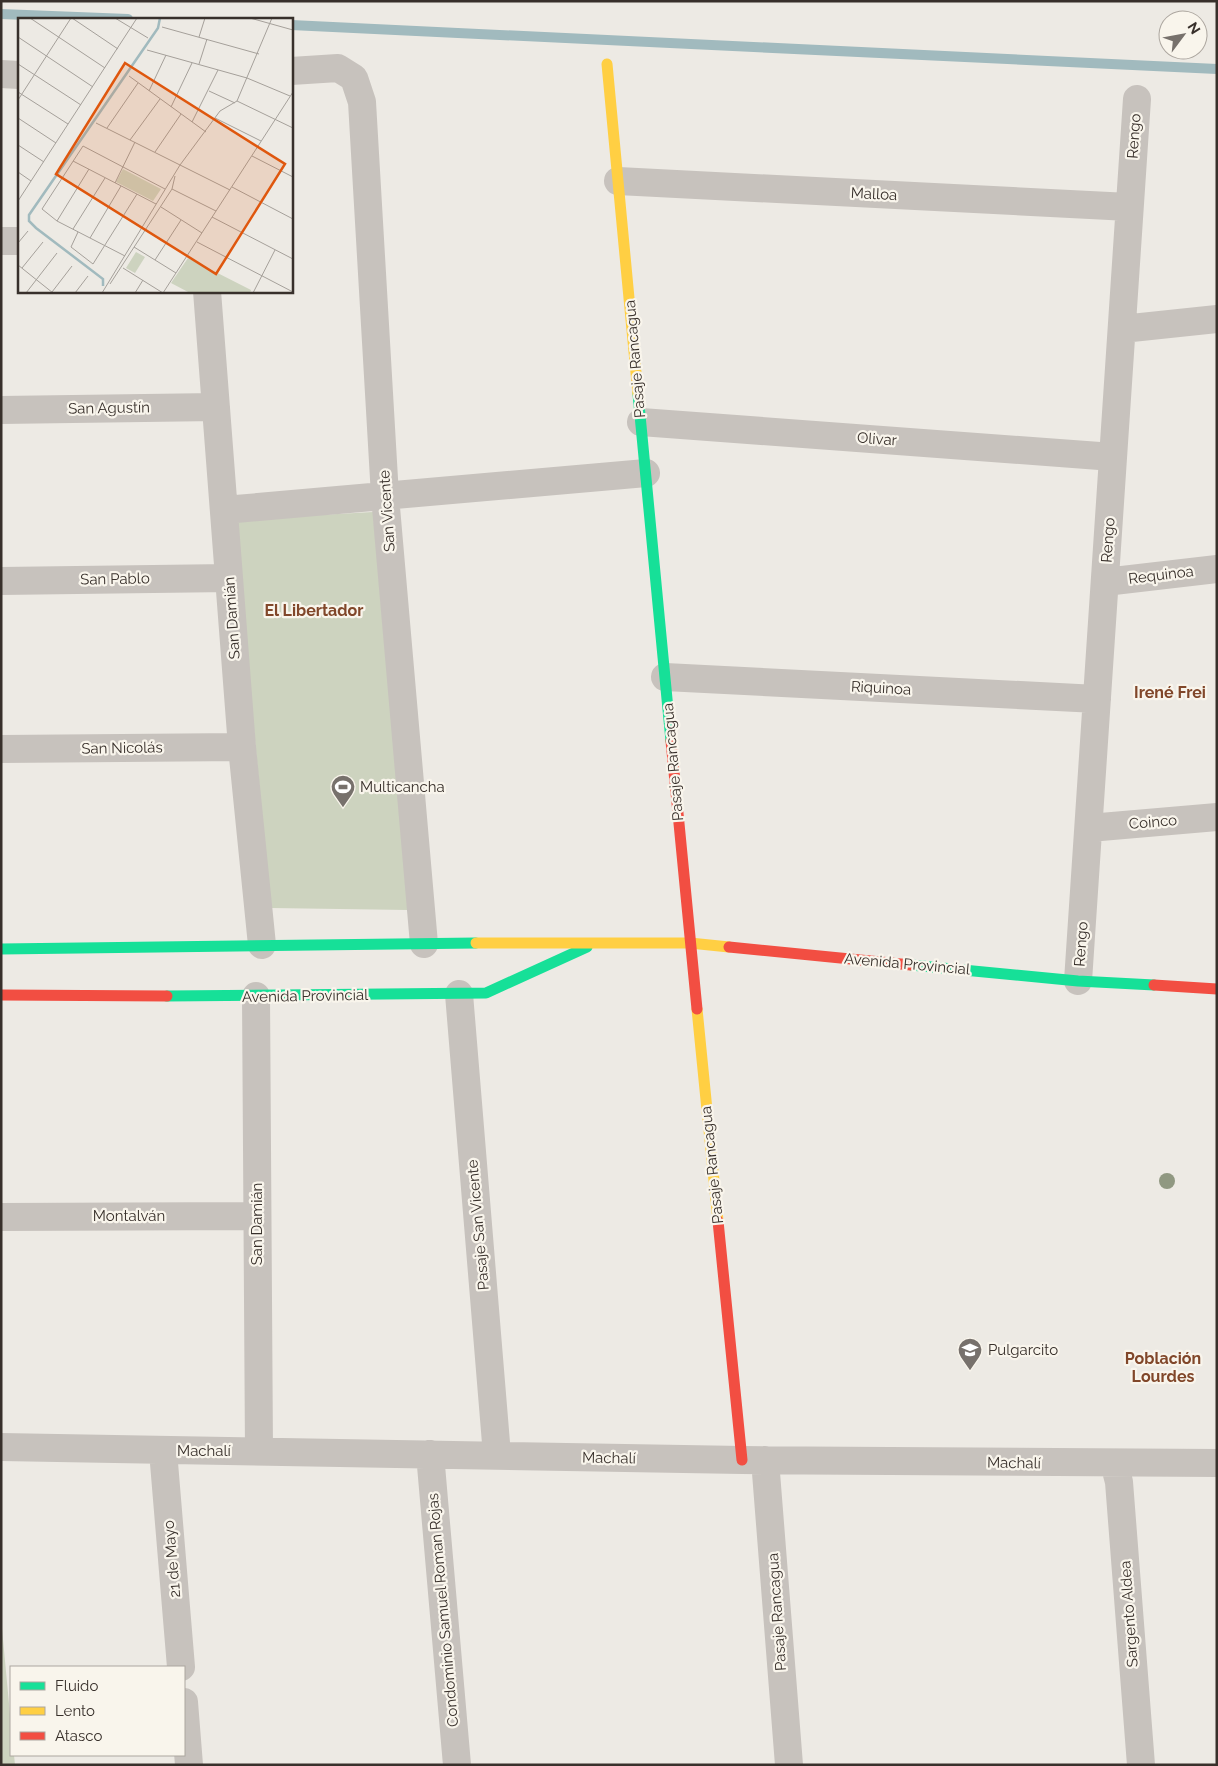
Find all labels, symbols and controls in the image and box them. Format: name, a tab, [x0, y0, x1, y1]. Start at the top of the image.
north arrow	[1158, 10, 1208, 60]
inset map	[18, 18, 292, 292]
text: N	[1184, 19, 1204, 37]
street label: Rengo	[1123, 113, 1145, 159]
street label: Malloa	[850, 184, 898, 204]
street label: Pasaje Rancagua	[621, 299, 649, 419]
street label: San Agustín	[68, 398, 150, 418]
street label: Olivar	[856, 429, 898, 449]
street label: San Vicente	[375, 469, 399, 553]
street label: Rengo	[1097, 517, 1119, 563]
street label: Requinoa	[1127, 562, 1195, 588]
street label: San Pablo	[80, 569, 150, 589]
street label: San Damián	[220, 576, 244, 660]
district label: El Libertador	[265, 601, 363, 620]
street label: Riquinoa	[850, 677, 912, 699]
district label: Irené Frei	[1134, 683, 1206, 702]
street label: Pasaje Rancagua	[659, 702, 687, 822]
street label: San Nicolás	[81, 738, 163, 758]
sports icon: Multicancha	[330, 774, 356, 808]
place label: Multicancha	[360, 778, 445, 796]
street label: Coinco	[1128, 811, 1178, 833]
street label: Rengo	[1070, 921, 1092, 967]
street label: Avenida Provincial	[843, 950, 972, 979]
street label: Avenida Provincial	[242, 986, 369, 1006]
street label: Pasaje Rancagua	[697, 1105, 727, 1225]
street label: Pasaje San Vicente	[463, 1159, 493, 1291]
street label: San Damián	[248, 1183, 266, 1265]
street label: Montalván	[93, 1207, 165, 1225]
school or university icon: Pulgarcito	[957, 1337, 983, 1371]
place label: Pulgarcito	[988, 1341, 1058, 1359]
district label: Población Lourdes	[1125, 1349, 1201, 1386]
street label: Machalí	[177, 1442, 232, 1460]
street label: Machalí	[582, 1449, 637, 1467]
street label: Machalí	[987, 1454, 1042, 1472]
street label: Condominio Samuel Roman Rojas	[424, 1492, 462, 1728]
street label: 21 de Mayo	[160, 1519, 184, 1599]
street label: Pasaje Rancagua	[764, 1552, 790, 1672]
street label: Sargento Aldea	[1116, 1560, 1142, 1668]
legend	[10, 1666, 185, 1756]
text: Fluido	[55, 1677, 98, 1695]
text: Lento	[55, 1702, 95, 1720]
text: Atasco	[55, 1727, 102, 1745]

